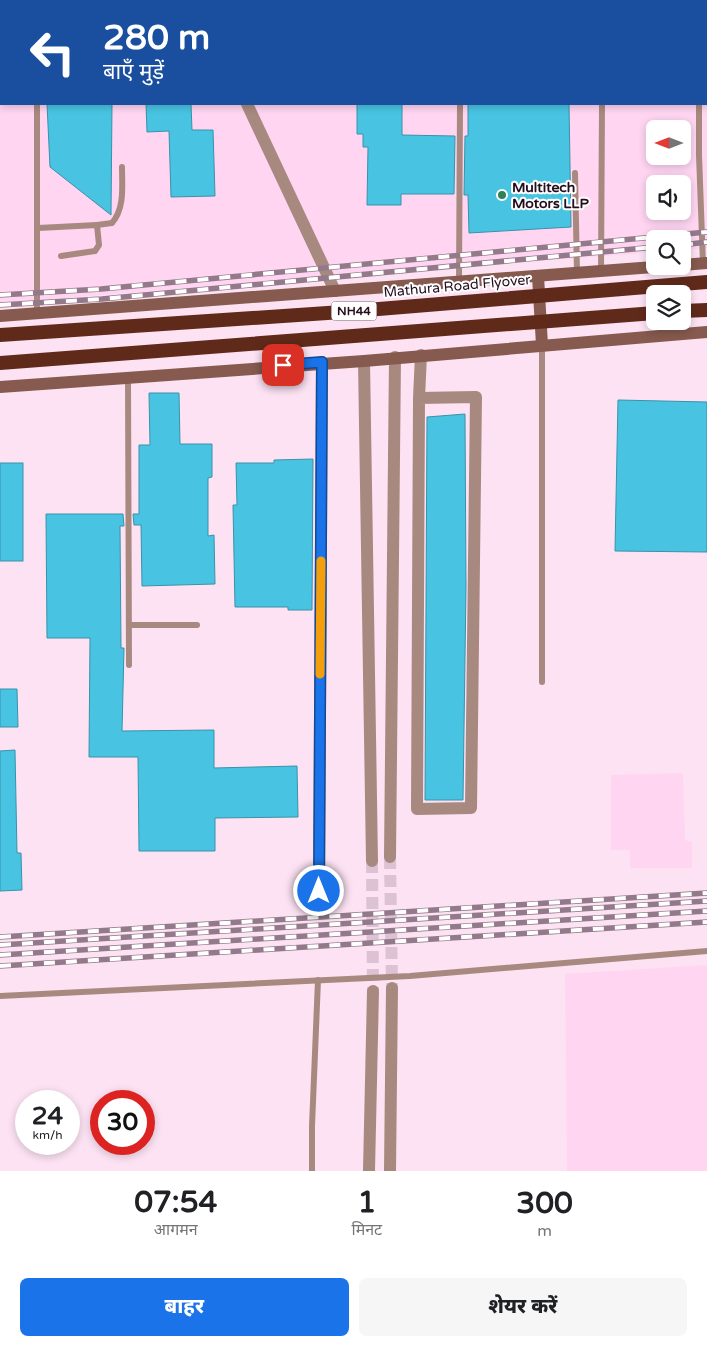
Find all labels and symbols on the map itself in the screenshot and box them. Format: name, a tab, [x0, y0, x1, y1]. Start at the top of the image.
north arrow	[646, 120, 691, 165]
place label: Multitech Motors LLP	[512, 179, 589, 212]
marker: Multitech Motors LLP	[496, 189, 508, 201]
street label: Mathura Road Flyover	[383, 271, 532, 301]
road number: NH44	[332, 302, 376, 321]
pin	[262, 344, 304, 386]
position arrow	[292, 864, 344, 916]
speed limit sign: 30	[90, 1090, 155, 1155]

